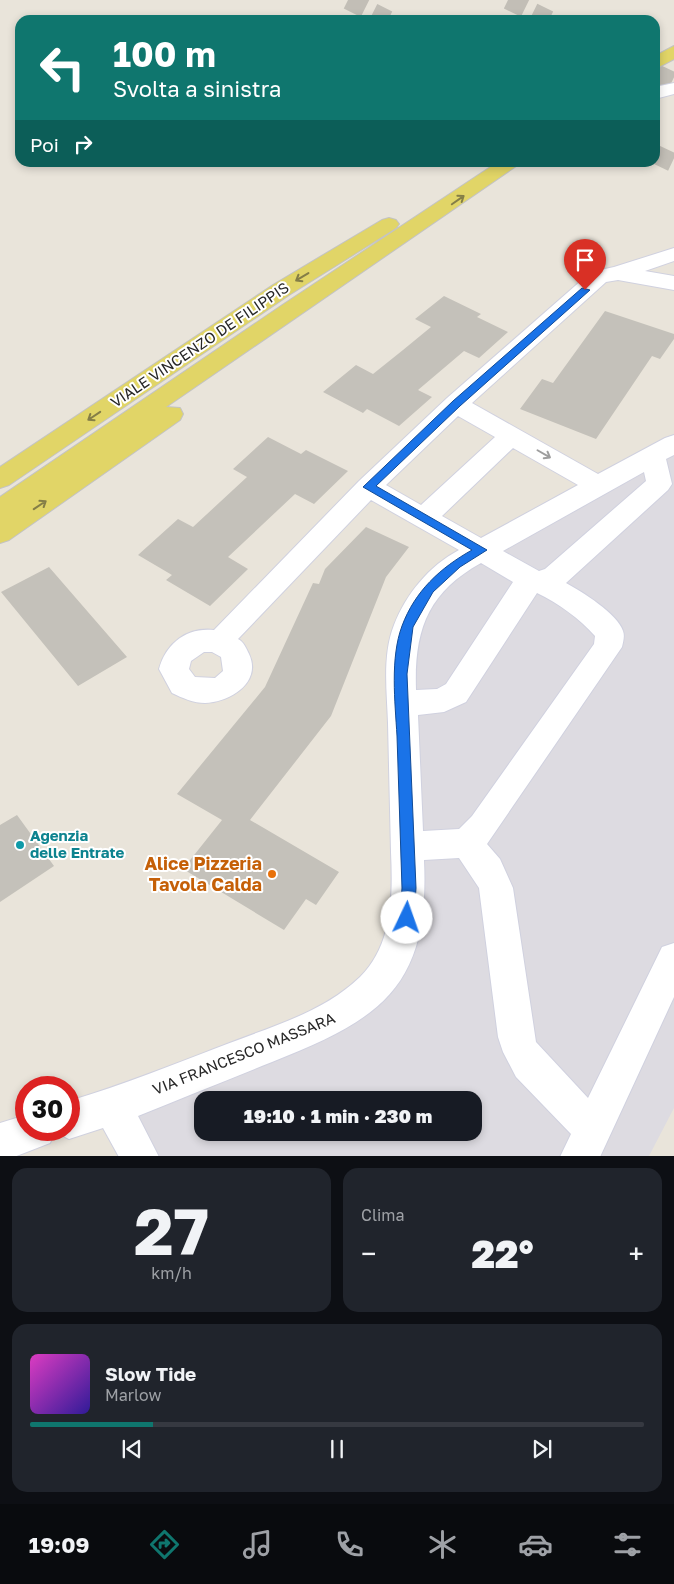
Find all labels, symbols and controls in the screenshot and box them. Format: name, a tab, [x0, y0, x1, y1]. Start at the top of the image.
text: 100 m	[113, 33, 216, 75]
icon: left	[30, 35, 95, 100]
text: Svolta a sinistra	[113, 75, 281, 102]
icon: right	[69, 130, 97, 158]
text: Poi	[30, 133, 59, 156]
one-way arrow	[450, 195, 464, 205]
pin	[564, 239, 606, 290]
icon: arrive	[571, 246, 599, 274]
one-way arrow	[296, 272, 310, 282]
street label: VIALE VINCENZO DE FILIPPIS	[107, 278, 292, 411]
one-way arrow	[87, 411, 101, 421]
one-way arrow	[537, 449, 552, 459]
one-way arrow	[33, 500, 47, 510]
place label: Agenzia delle Entrate	[30, 826, 124, 861]
marker: Agenzia delle Entrate	[14, 839, 26, 851]
place label: Alice Pizzeria Tavola Calda	[145, 852, 262, 895]
marker: Alice Pizzeria Tavola Calda	[266, 868, 278, 880]
position arrow	[380, 891, 432, 943]
street label: VIA FRANCESCO MASSARA	[150, 1008, 338, 1098]
speed limit sign: 30	[15, 1076, 80, 1141]
text: 19:10 · 1 min · 230 m	[244, 1104, 432, 1127]
text: 27	[134, 1191, 209, 1269]
text: Clima	[361, 1205, 405, 1225]
text: 22°	[472, 1231, 533, 1276]
text: −	[361, 1237, 376, 1270]
text: +	[629, 1237, 644, 1270]
text: km/h	[151, 1263, 192, 1283]
text: Slow Tide	[105, 1362, 196, 1385]
text: Marlow	[105, 1385, 161, 1405]
icon: previous	[118, 1435, 146, 1463]
icon: pause	[323, 1435, 351, 1463]
icon: next	[528, 1435, 556, 1463]
icon: directions	[147, 1527, 182, 1562]
icon: music	[240, 1527, 275, 1562]
icon: phone	[332, 1527, 367, 1562]
icon: climate	[425, 1527, 460, 1562]
icon: car	[518, 1527, 553, 1562]
icon: filters	[610, 1527, 645, 1562]
text: 19:09	[29, 1531, 89, 1558]

